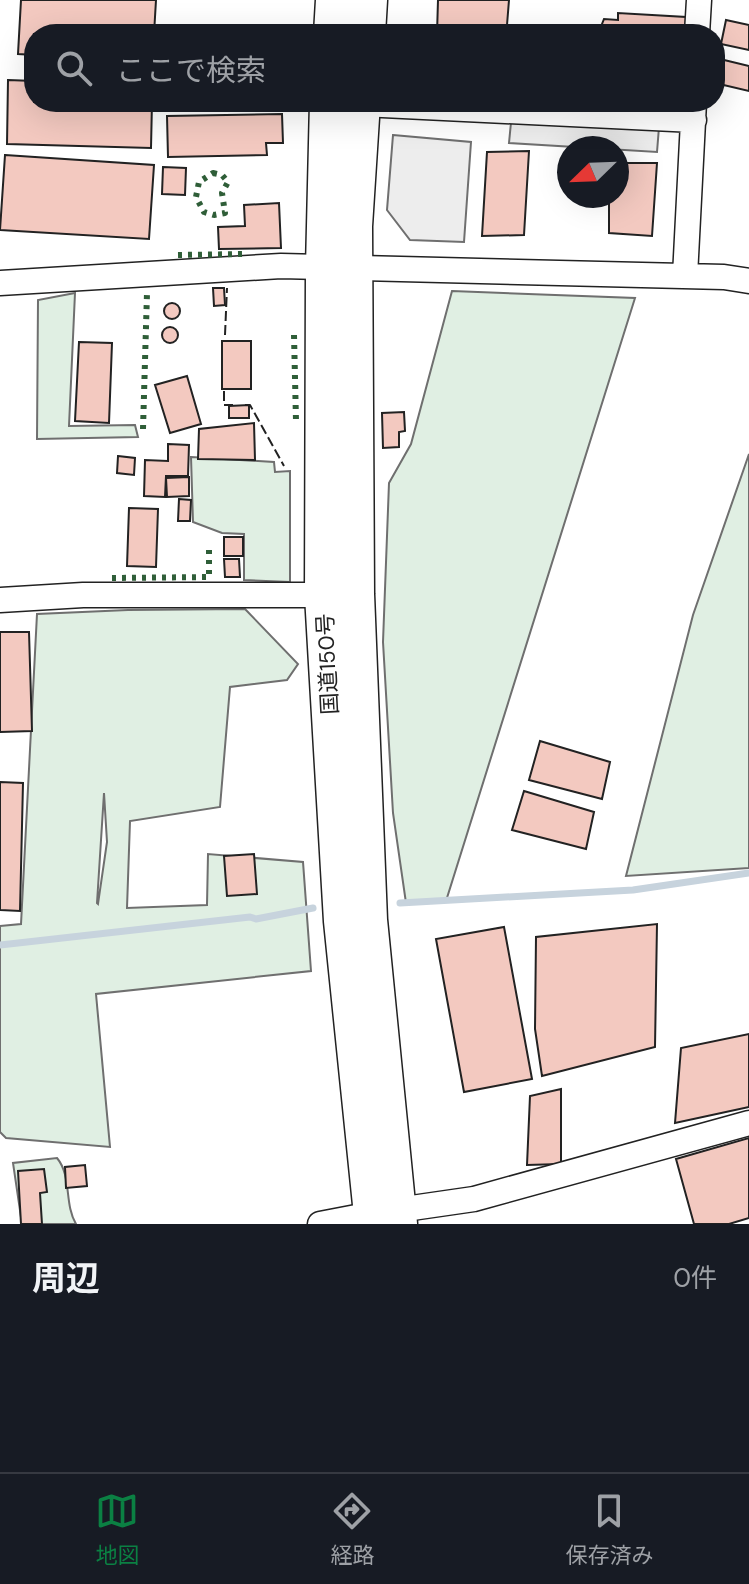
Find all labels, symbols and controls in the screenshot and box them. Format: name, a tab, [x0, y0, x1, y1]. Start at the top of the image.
search box	[24, 24, 725, 112]
icon: search	[52, 46, 96, 90]
text: ここで検索	[116, 51, 266, 90]
north arrow	[557, 136, 629, 208]
street label: 国道150号	[310, 613, 345, 715]
text: 周辺	[32, 1256, 100, 1301]
text: 0件	[673, 1261, 717, 1295]
tab: 地図	[95, 1489, 140, 1570]
tab: 経路	[330, 1489, 375, 1570]
tab: 保存済み	[565, 1489, 654, 1570]

